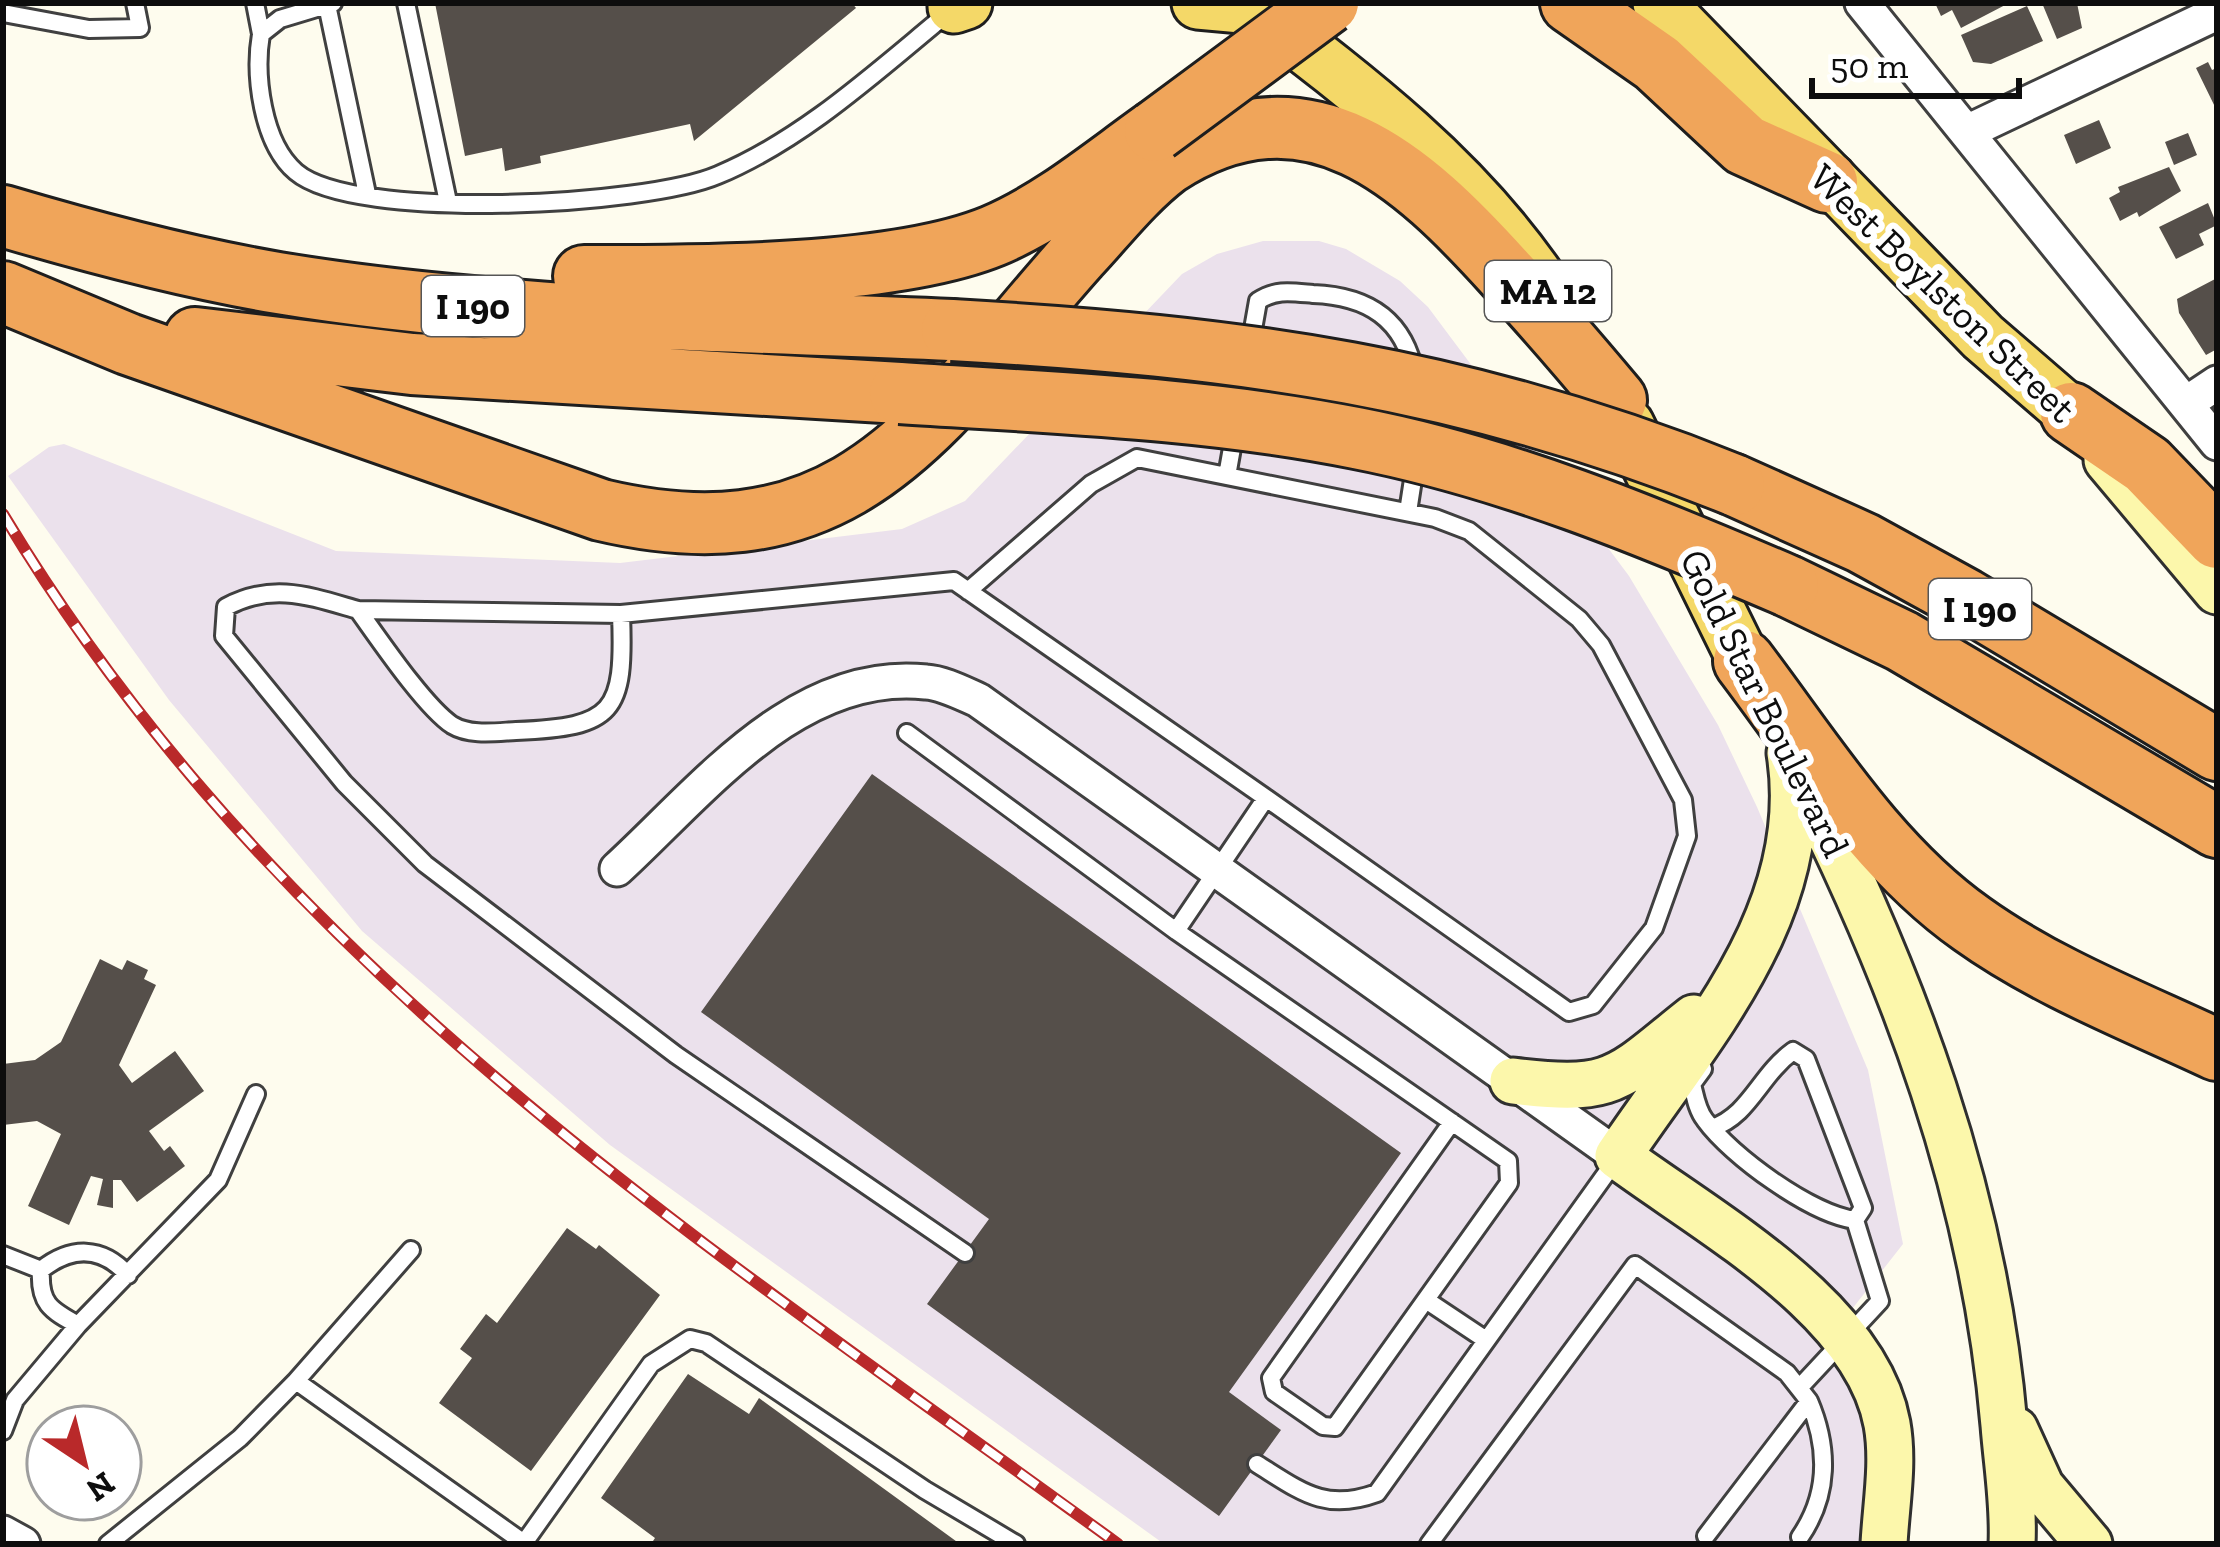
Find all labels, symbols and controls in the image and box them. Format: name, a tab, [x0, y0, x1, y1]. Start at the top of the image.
scale bar	[1812, 24, 2019, 98]
text: 50 m	[1830, 44, 1908, 87]
street label: West Boylston Street	[1800, 154, 2086, 432]
road number: MA 12	[1485, 261, 1611, 321]
road number: I 190	[422, 276, 524, 336]
street label: Gold Star Boulevard	[1670, 542, 1860, 864]
road number: I 190	[1929, 579, 2031, 639]
north arrow	[24, 1403, 144, 1523]
text: N	[79, 1464, 122, 1510]

